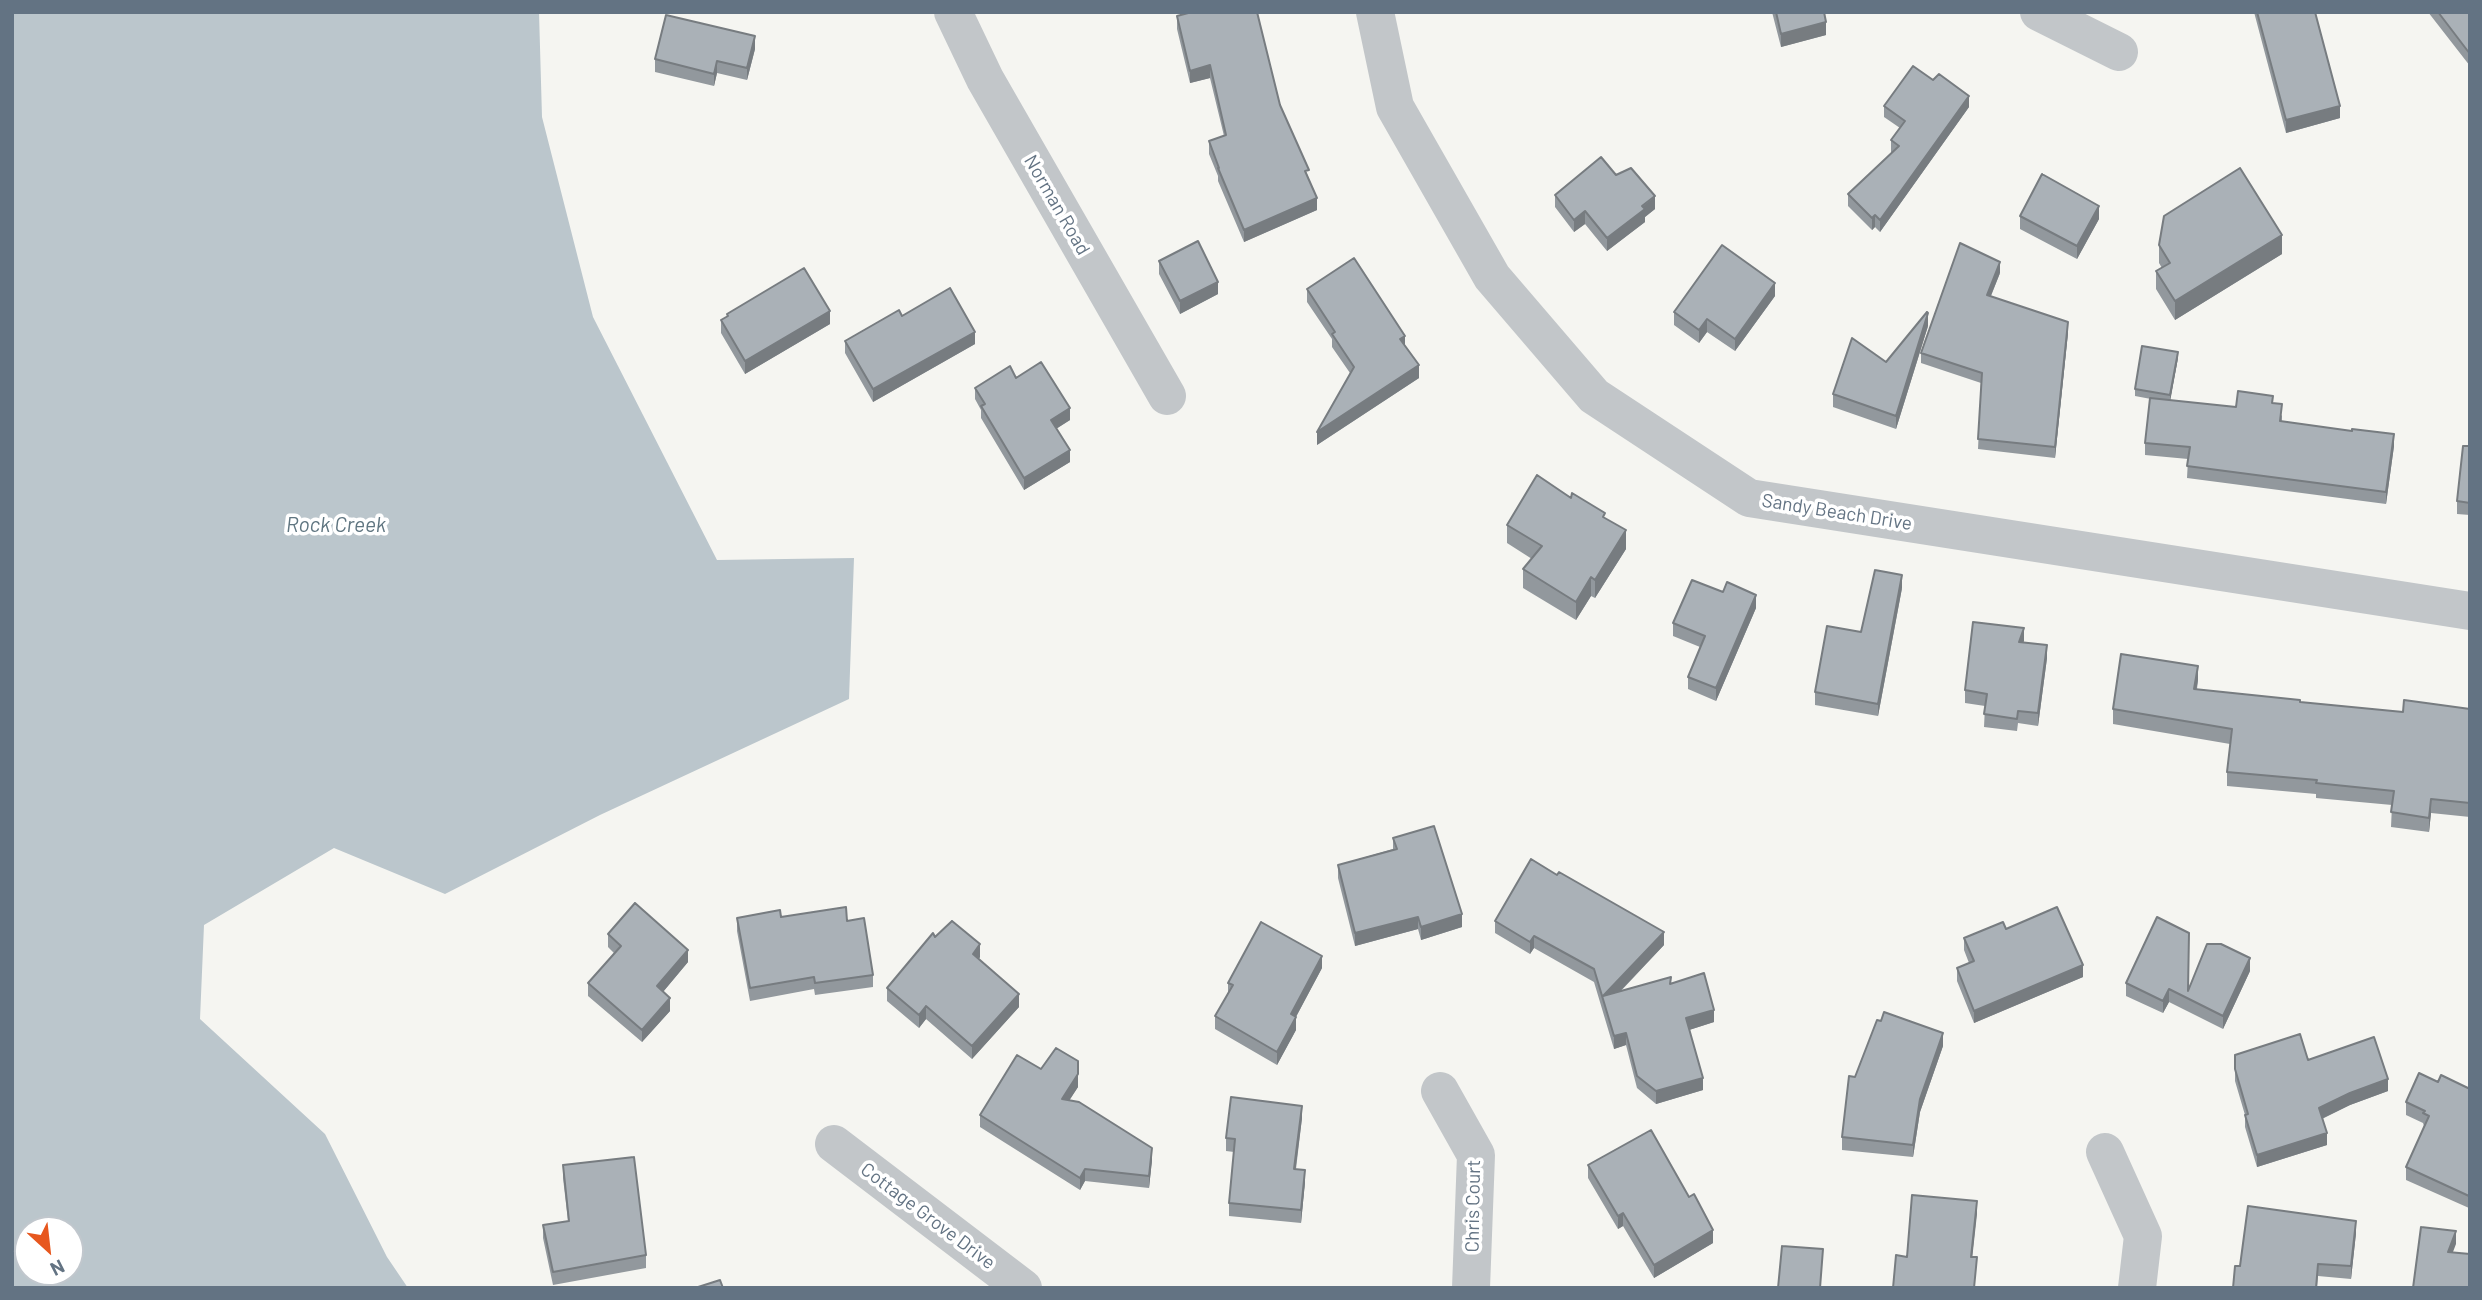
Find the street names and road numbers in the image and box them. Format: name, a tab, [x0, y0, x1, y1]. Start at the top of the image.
street label: Norman Road	[1019, 151, 1095, 259]
street label: Sandy Beach Drive	[1760, 489, 1914, 535]
street label: Cottage Grove Drive	[856, 1158, 1000, 1274]
street label: Chris Court	[1461, 1159, 1485, 1253]

